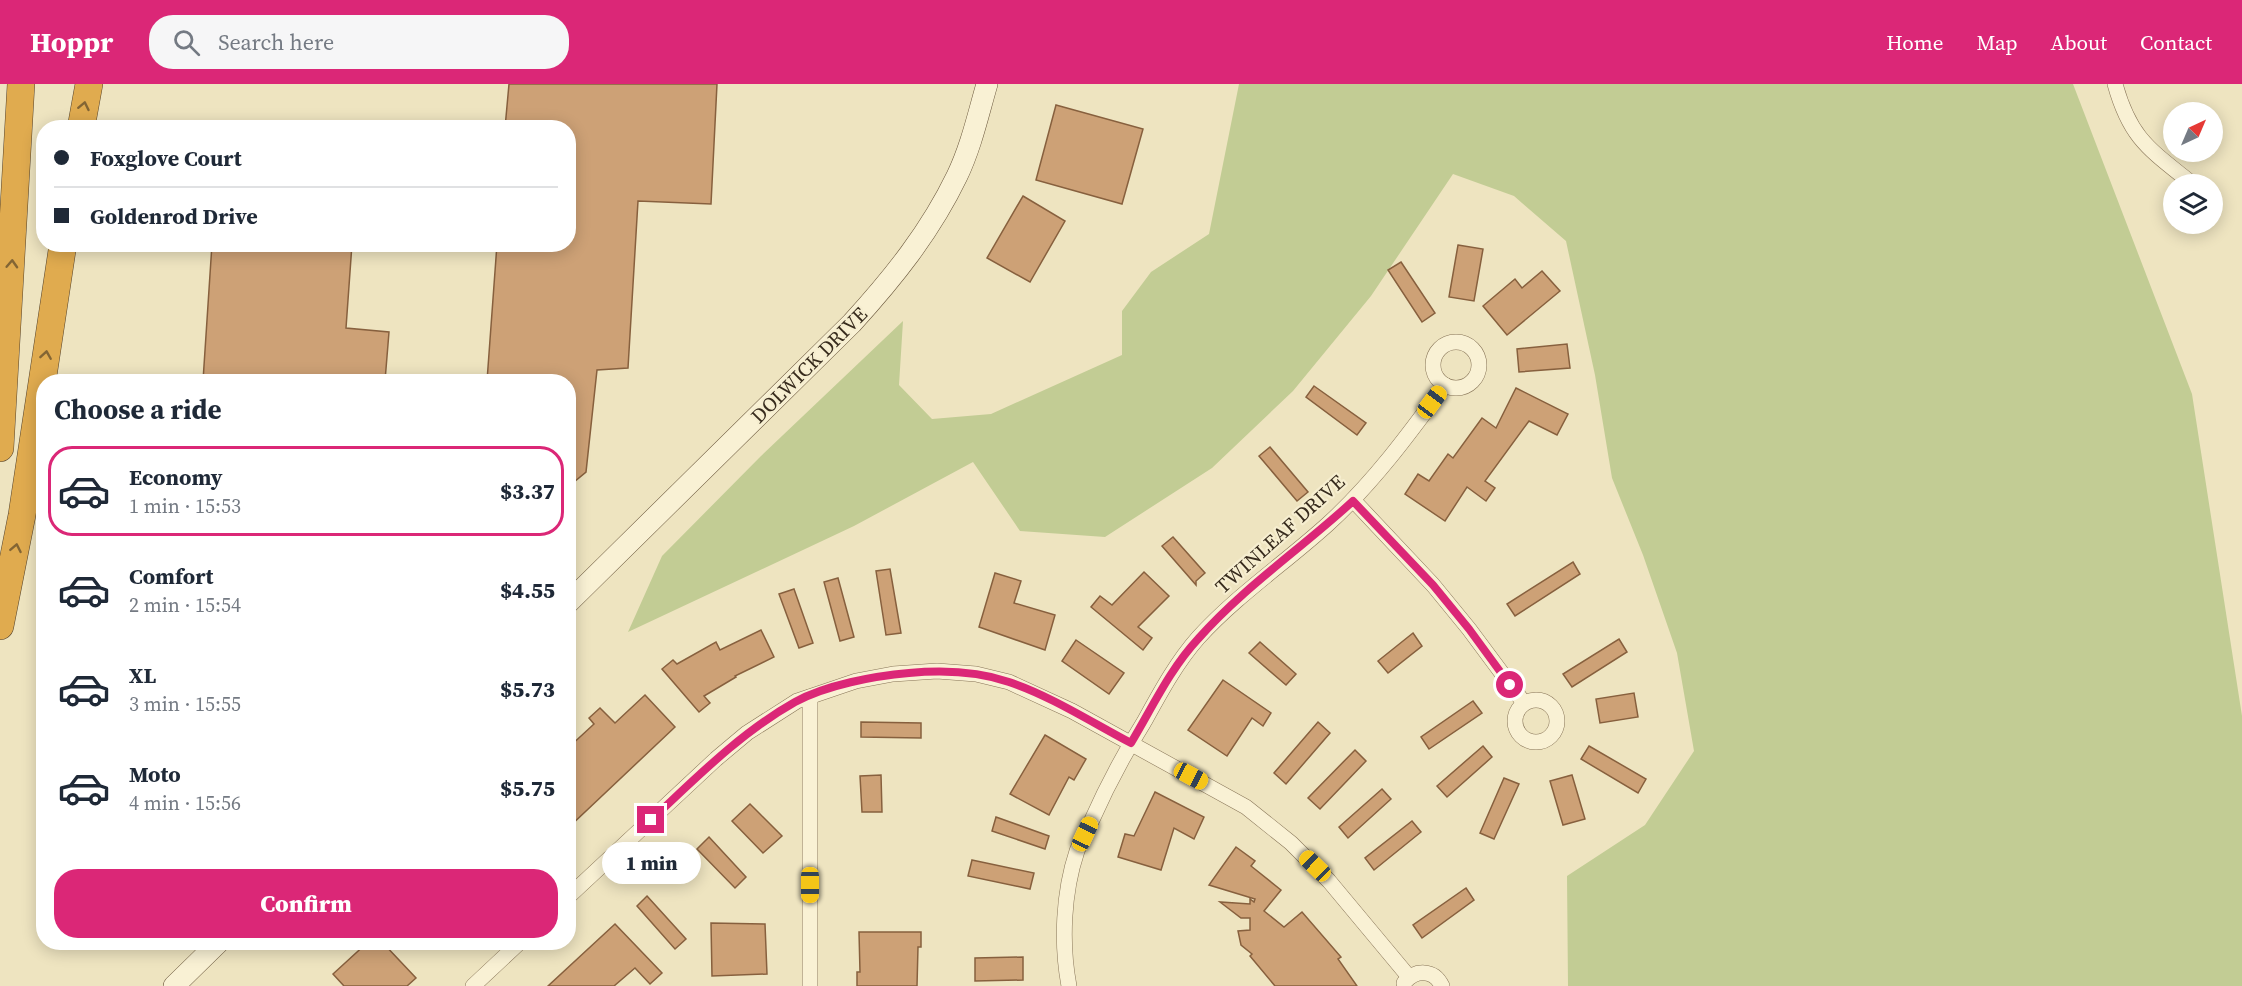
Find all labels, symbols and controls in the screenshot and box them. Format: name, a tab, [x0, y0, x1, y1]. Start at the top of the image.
search box	[149, 15, 569, 69]
text: Hoppr	[30, 23, 113, 61]
icon: search	[170, 26, 203, 59]
text: Search here	[218, 27, 334, 57]
text: Home	[1886, 28, 1944, 57]
text: Map	[1977, 28, 2018, 57]
text: About	[2051, 28, 2107, 57]
text: Contact	[2140, 28, 2212, 57]
one-way arrow	[77, 101, 90, 111]
north arrow	[2163, 102, 2223, 162]
map controls	[2163, 102, 2223, 234]
text: Foxglove Court	[90, 143, 242, 173]
button: layers	[2163, 174, 2223, 234]
text: Goldenrod Drive	[90, 201, 258, 231]
one-way arrow	[5, 259, 18, 268]
street label: DOLWICK DRIVE	[745, 301, 873, 429]
one-way arrow	[40, 351, 52, 360]
car	[1414, 382, 1450, 422]
text: Choose a ride	[54, 391, 222, 428]
text: Economy	[129, 462, 223, 492]
icon: car	[57, 464, 111, 518]
street label: TWINLEAF DRIVE	[1209, 468, 1351, 600]
text: $3.37	[500, 476, 555, 506]
text: 1 min · 15:53	[129, 492, 241, 520]
one-way arrow	[9, 543, 22, 553]
text: Comfort	[129, 561, 213, 591]
icon: car	[57, 563, 111, 617]
text: $4.55	[500, 575, 555, 605]
text: 2 min · 15:54	[129, 591, 241, 619]
text: XL	[129, 660, 156, 690]
icon: car	[57, 662, 111, 716]
route start	[1496, 671, 1523, 698]
text: $5.73	[500, 674, 555, 704]
text: 3 min · 15:55	[129, 690, 241, 718]
text: Moto	[129, 759, 181, 789]
car	[1171, 760, 1211, 792]
icon: car	[57, 761, 111, 815]
text: $5.75	[500, 773, 555, 803]
text: 4 min · 15:56	[129, 789, 241, 817]
route end	[637, 806, 664, 833]
car	[1069, 814, 1101, 854]
callout: 1 min	[602, 841, 700, 883]
car	[1296, 847, 1334, 885]
text: 1 min	[625, 849, 678, 877]
car	[801, 867, 819, 903]
button: Confirm	[54, 869, 558, 938]

